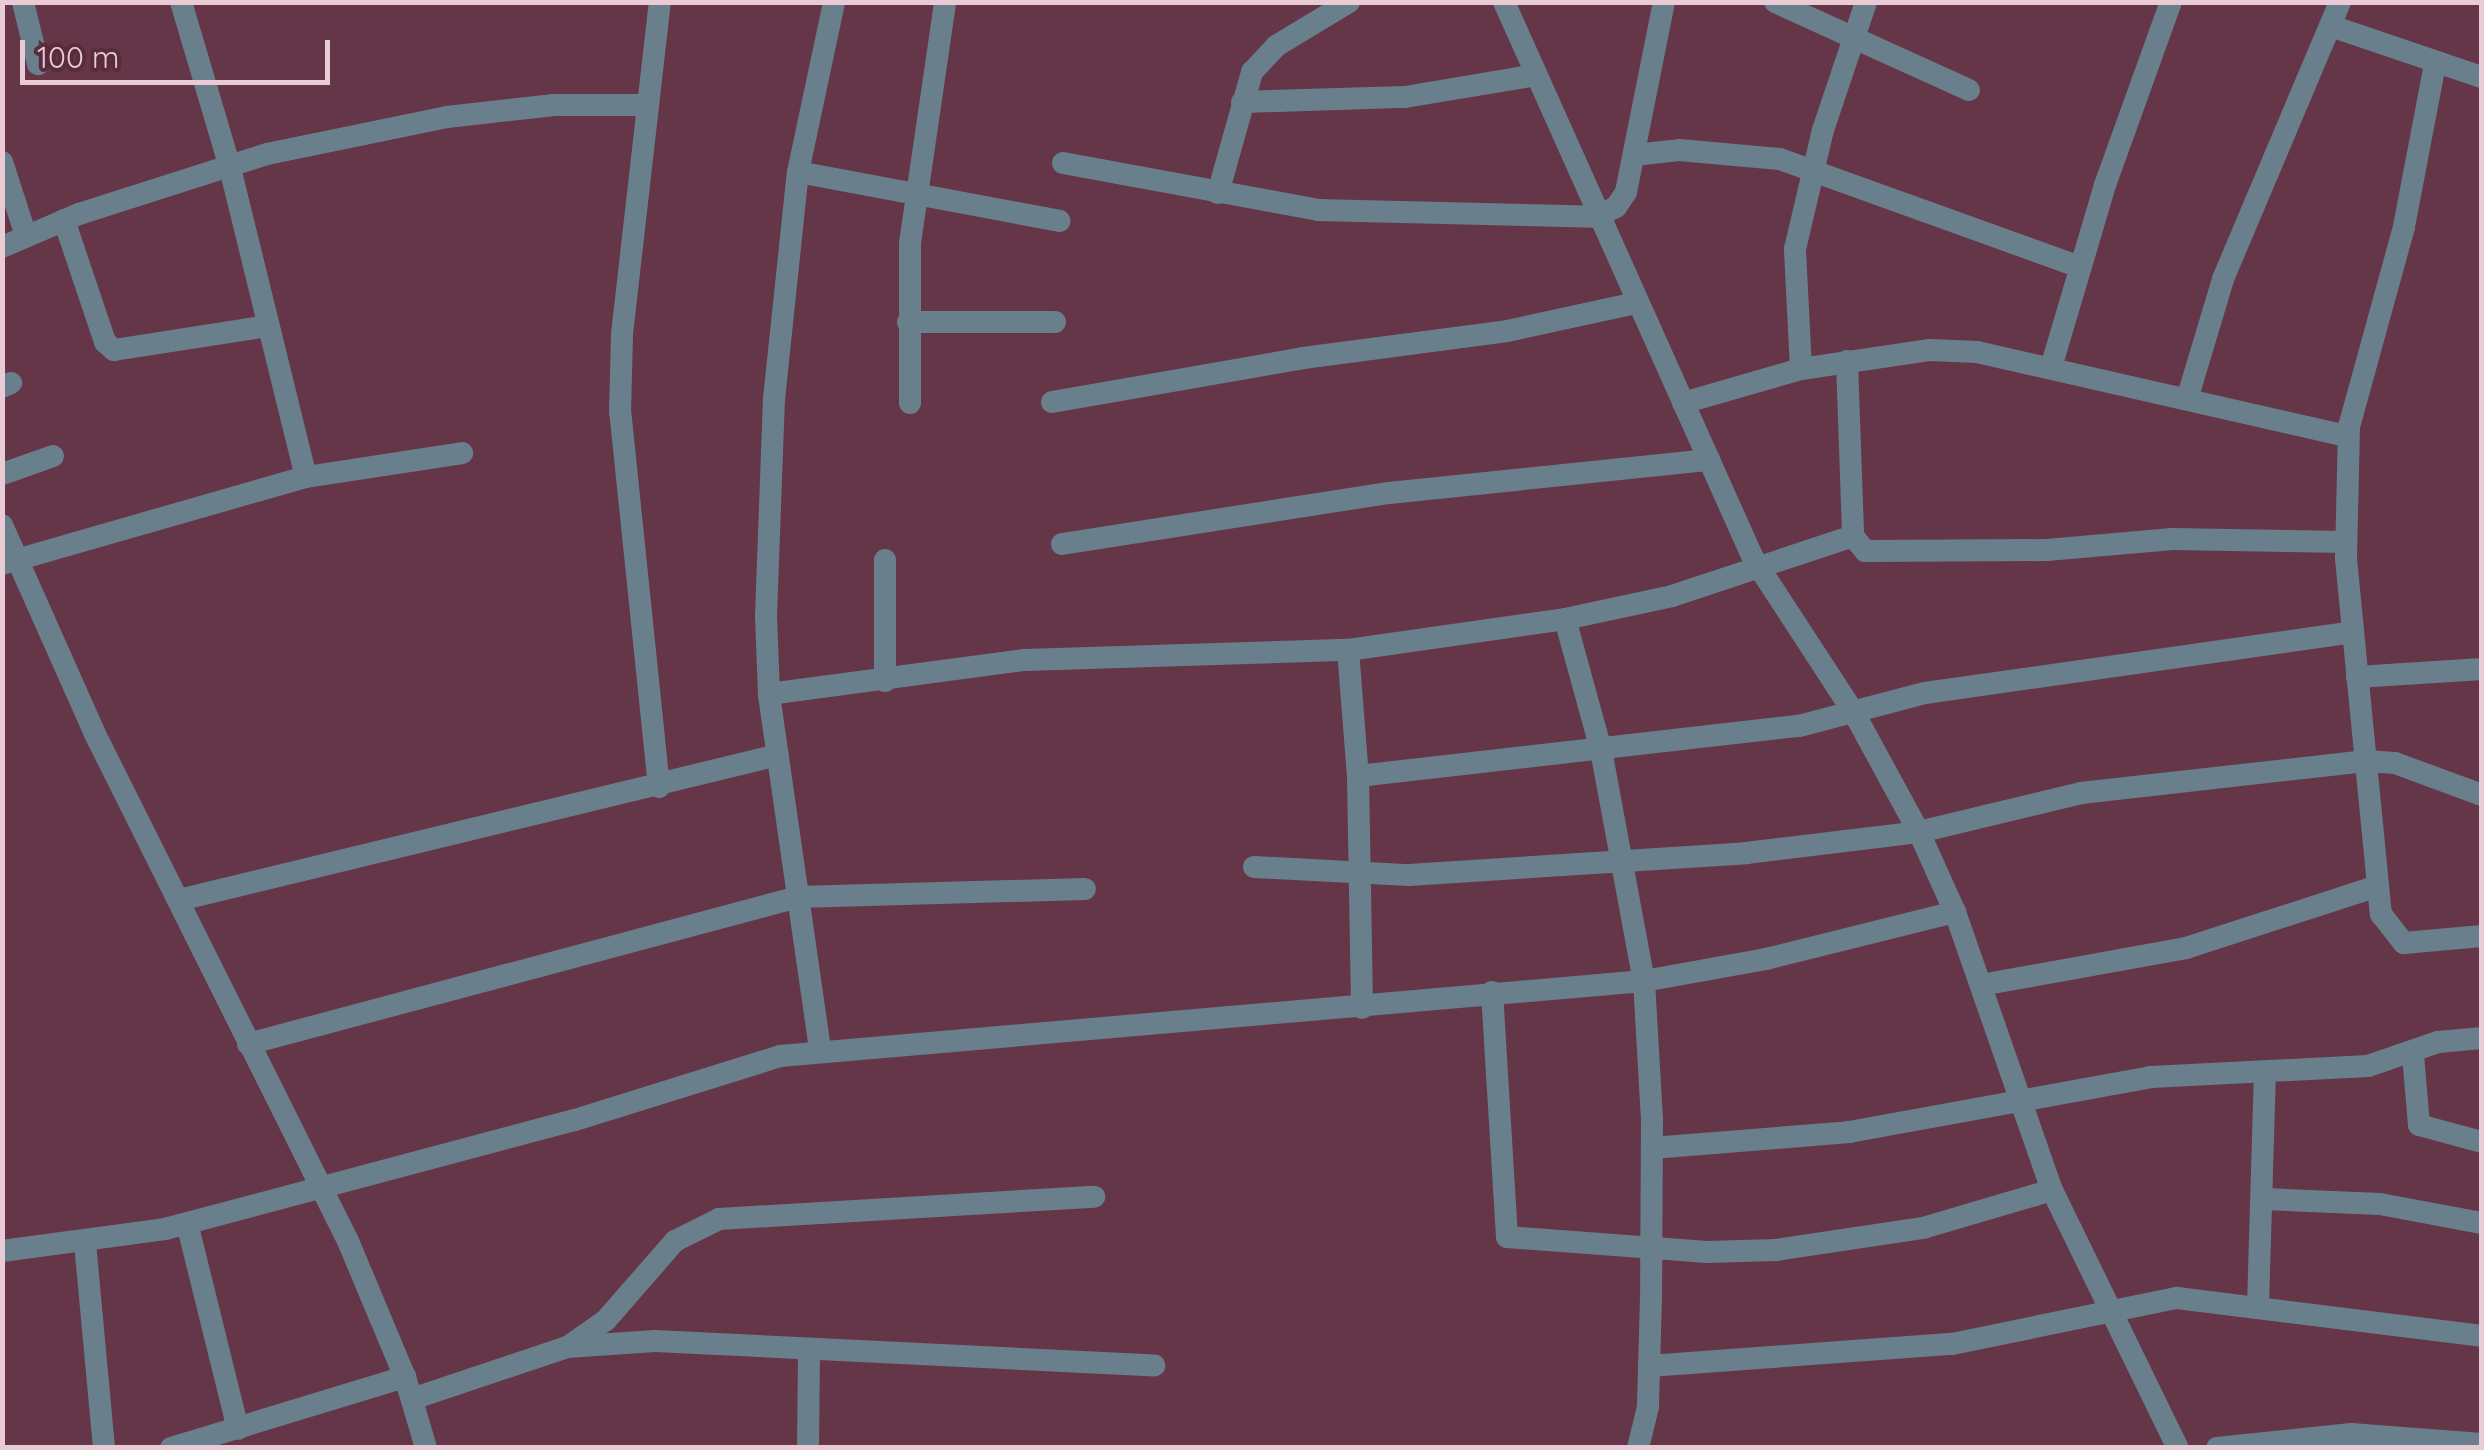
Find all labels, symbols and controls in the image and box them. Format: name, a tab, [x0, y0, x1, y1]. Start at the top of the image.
scale bar	[25, 20, 335, 82]
text: 100 m	[37, 38, 119, 76]

